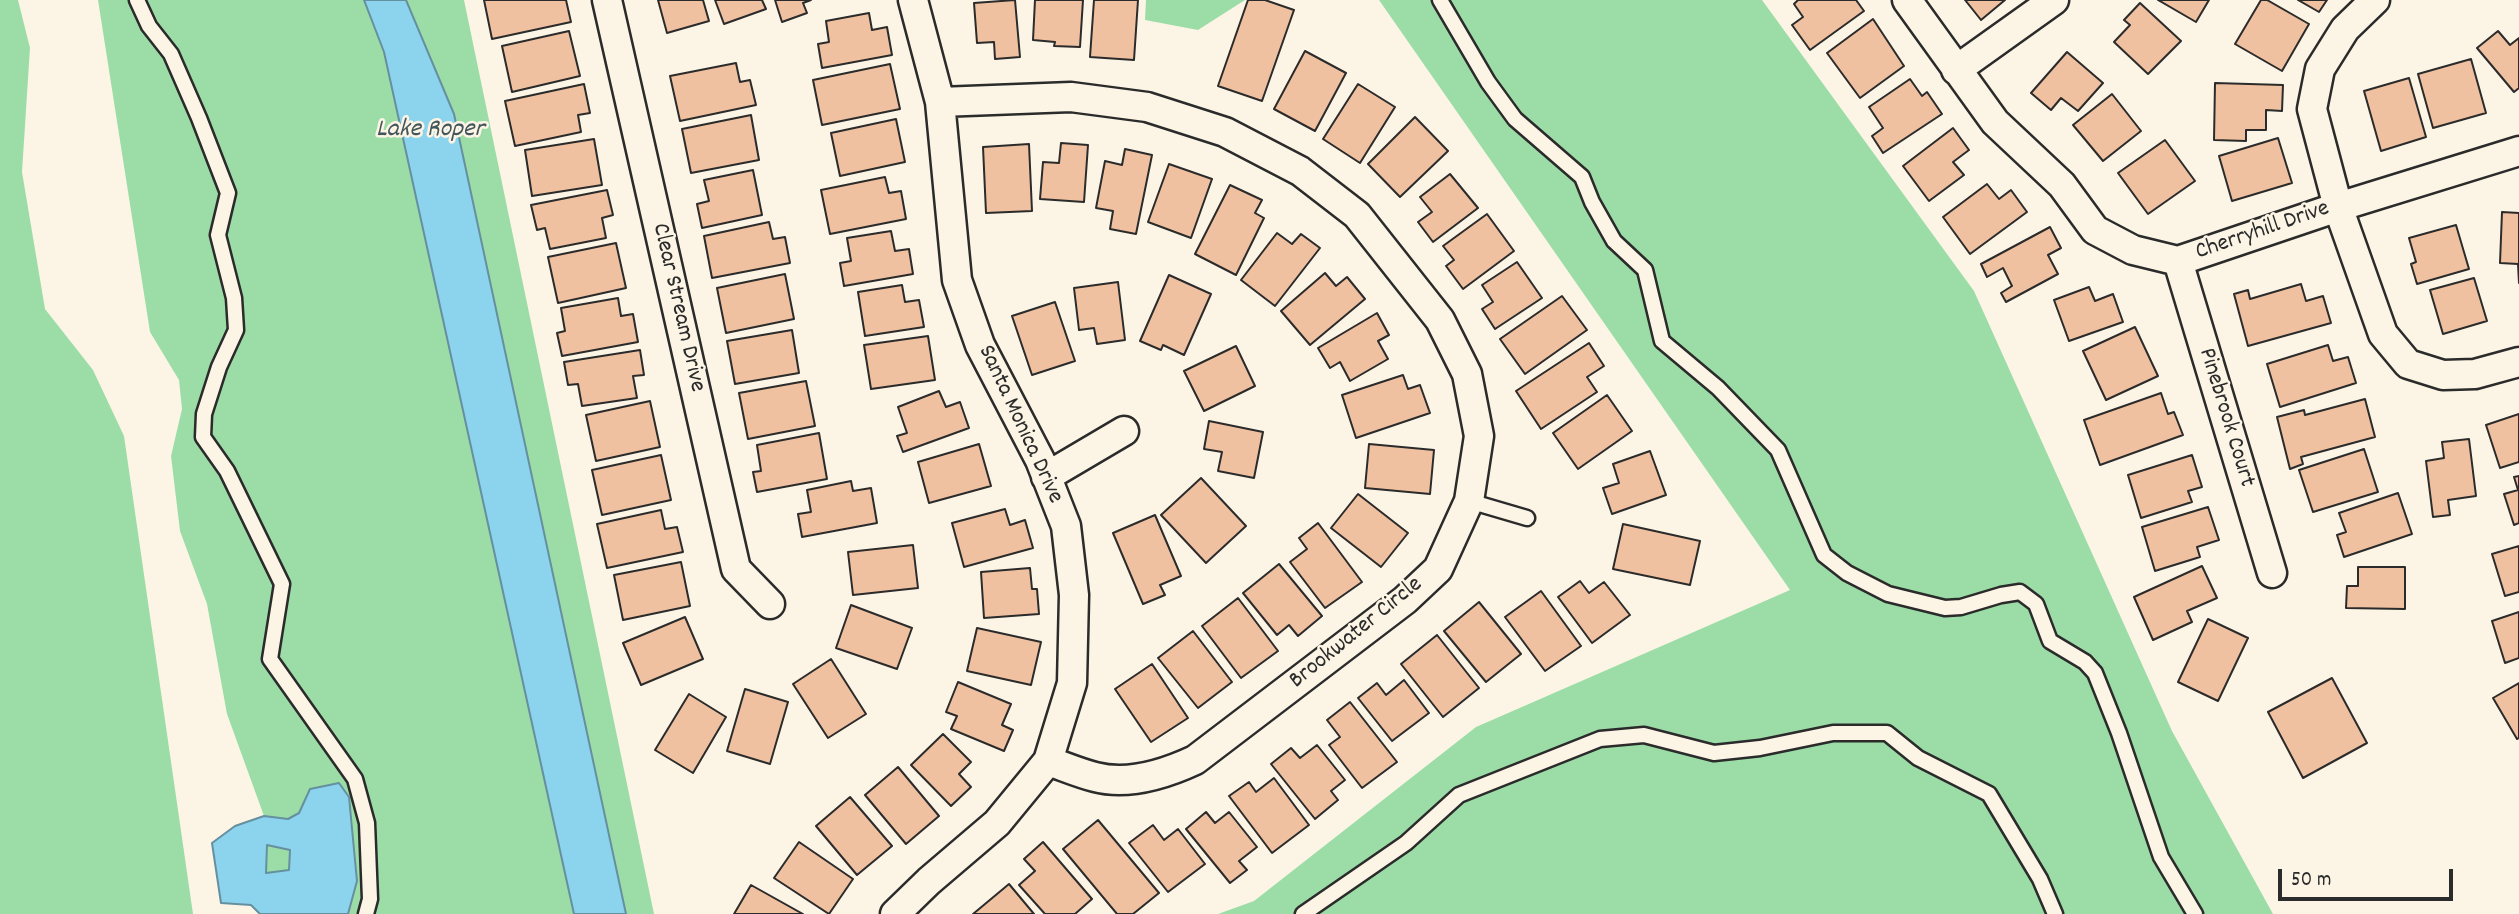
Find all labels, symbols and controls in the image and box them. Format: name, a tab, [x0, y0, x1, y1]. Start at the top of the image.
water label: Lake Roper	[376, 115, 484, 147]
street label: Cherryhill Drive	[2192, 196, 2334, 268]
street label: Clear Stream Drive	[644, 221, 710, 395]
street label: Santa Monica Drive	[970, 341, 1068, 509]
street label: Pinebrook Court	[2190, 345, 2260, 491]
street label: Brookwater Circle	[1285, 571, 1429, 697]
scale bar	[2281, 855, 2456, 899]
text: 50 m	[2291, 866, 2331, 896]

